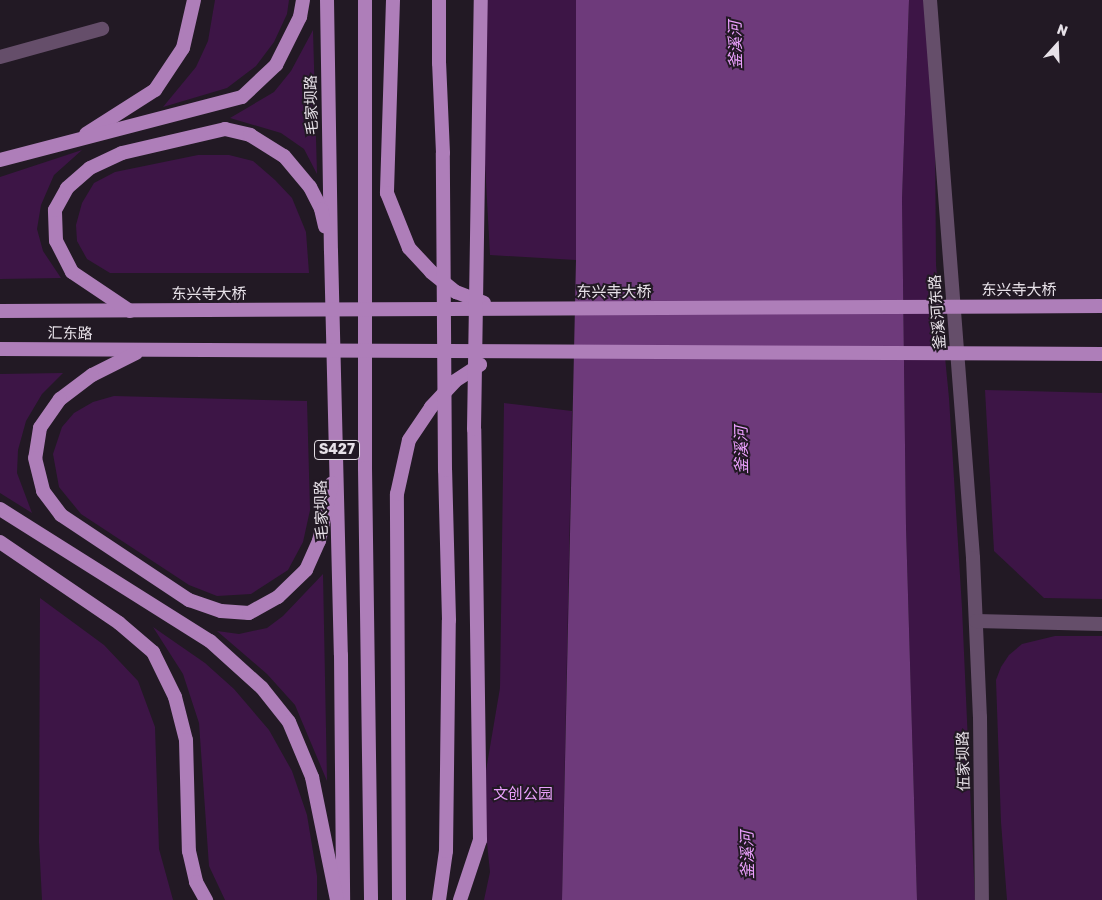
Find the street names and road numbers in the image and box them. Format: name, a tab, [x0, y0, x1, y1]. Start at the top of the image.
street label: 毛家坝路	[302, 75, 322, 135]
street label: 釜溪河东路	[926, 274, 950, 350]
street label: 东兴寺大桥	[982, 282, 1056, 300]
street label: 东兴寺大桥	[577, 284, 651, 302]
street label: 东兴寺大桥	[172, 286, 246, 304]
street label: 汇东路	[47, 325, 93, 343]
road number: S427	[313, 438, 361, 462]
street label: 毛家坝路	[312, 480, 332, 540]
street label: 伍家坝路	[954, 731, 974, 791]

